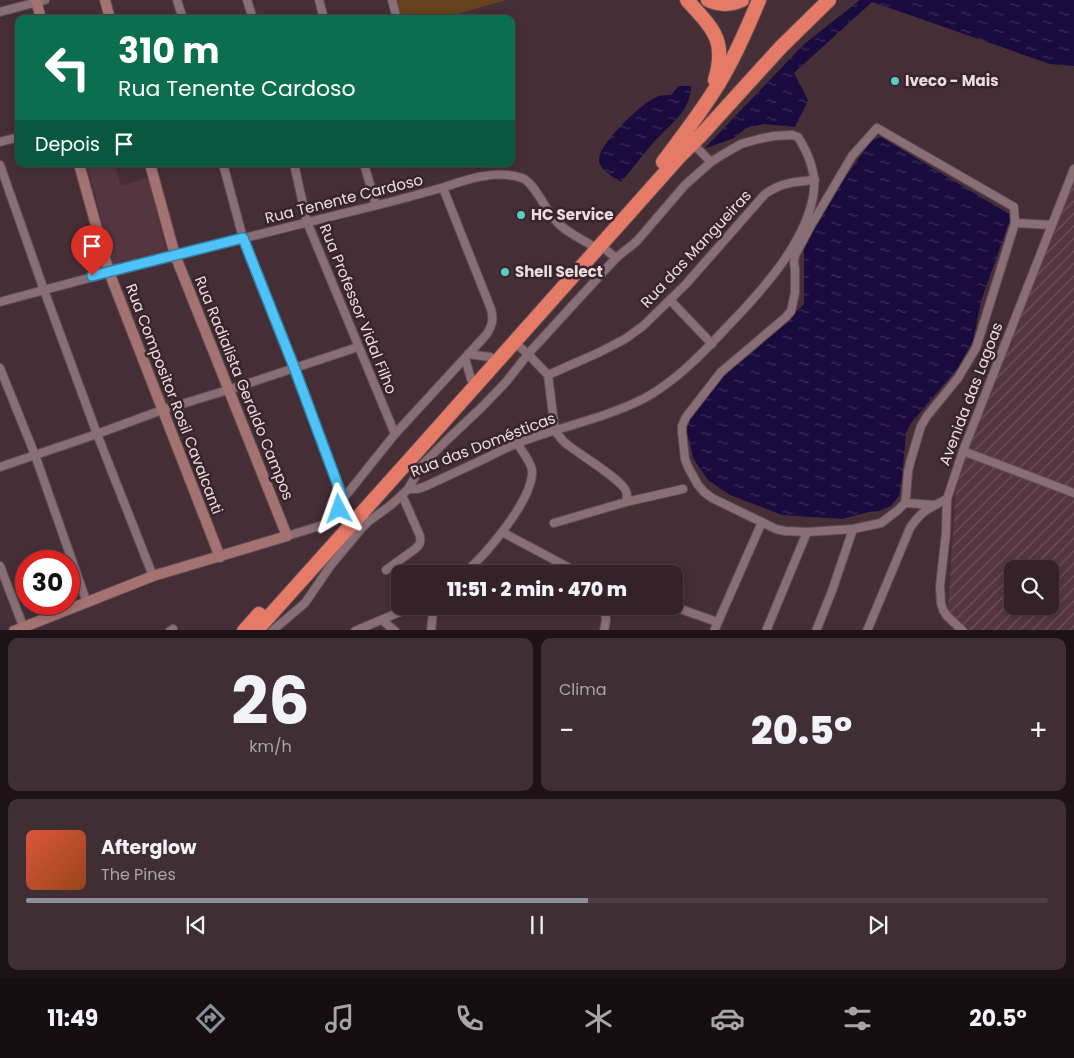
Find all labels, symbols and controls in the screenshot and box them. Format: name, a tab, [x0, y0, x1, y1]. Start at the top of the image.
text: 310 m	[118, 26, 220, 75]
icon: left	[35, 35, 100, 100]
place label: Iveco - Mais	[905, 70, 999, 91]
text: Rua Tenente Cardoso	[118, 73, 356, 104]
marker: Iveco - Mais	[889, 75, 901, 87]
icon: arrive	[110, 130, 138, 158]
text: Depois	[35, 131, 100, 158]
street label: Rua Tenente Cardoso	[263, 169, 425, 228]
street label: Rua das Mangueiras	[635, 185, 756, 312]
place label: HC Service	[531, 204, 614, 225]
marker: HC Service	[515, 209, 527, 221]
street label: Rua Professor Vidal Filho	[315, 221, 402, 397]
pin	[71, 225, 113, 276]
icon: arrive	[78, 232, 106, 260]
place label: Shell Select	[515, 261, 603, 282]
marker: Shell Select	[499, 266, 511, 278]
street label: Rua Radialista Geraldo Campos	[190, 273, 299, 503]
street label: Rua Compositor Rosil Cavalcanti	[121, 281, 228, 517]
street label: Avenida das Lagoas	[934, 319, 1008, 468]
street label: Rua das Domésticas	[407, 407, 559, 482]
position arrow	[312, 482, 364, 534]
speed limit sign: 30	[15, 550, 80, 615]
map controls	[1004, 560, 1059, 615]
button: search	[1004, 560, 1059, 615]
text: 11:51 · 2 min · 470 m	[447, 576, 627, 603]
text: 26	[231, 656, 310, 747]
text: Clima	[559, 678, 607, 701]
text: 20.5°	[751, 704, 852, 757]
text: −	[559, 711, 574, 750]
text: +	[1029, 711, 1048, 750]
text: km/h	[249, 735, 292, 758]
text: Afterglow	[101, 834, 196, 861]
text: The Pines	[101, 863, 176, 886]
icon: previous	[182, 911, 210, 939]
icon: pause	[523, 911, 551, 939]
icon: next	[864, 911, 892, 939]
icon: directions	[193, 1001, 228, 1036]
icon: music	[322, 1001, 357, 1036]
icon: phone	[452, 1001, 487, 1036]
icon: climate	[581, 1001, 616, 1036]
icon: car	[710, 1001, 745, 1036]
icon: filters	[840, 1001, 875, 1036]
text: 11:49	[47, 1003, 98, 1034]
text: 20.5°	[969, 1003, 1027, 1034]

